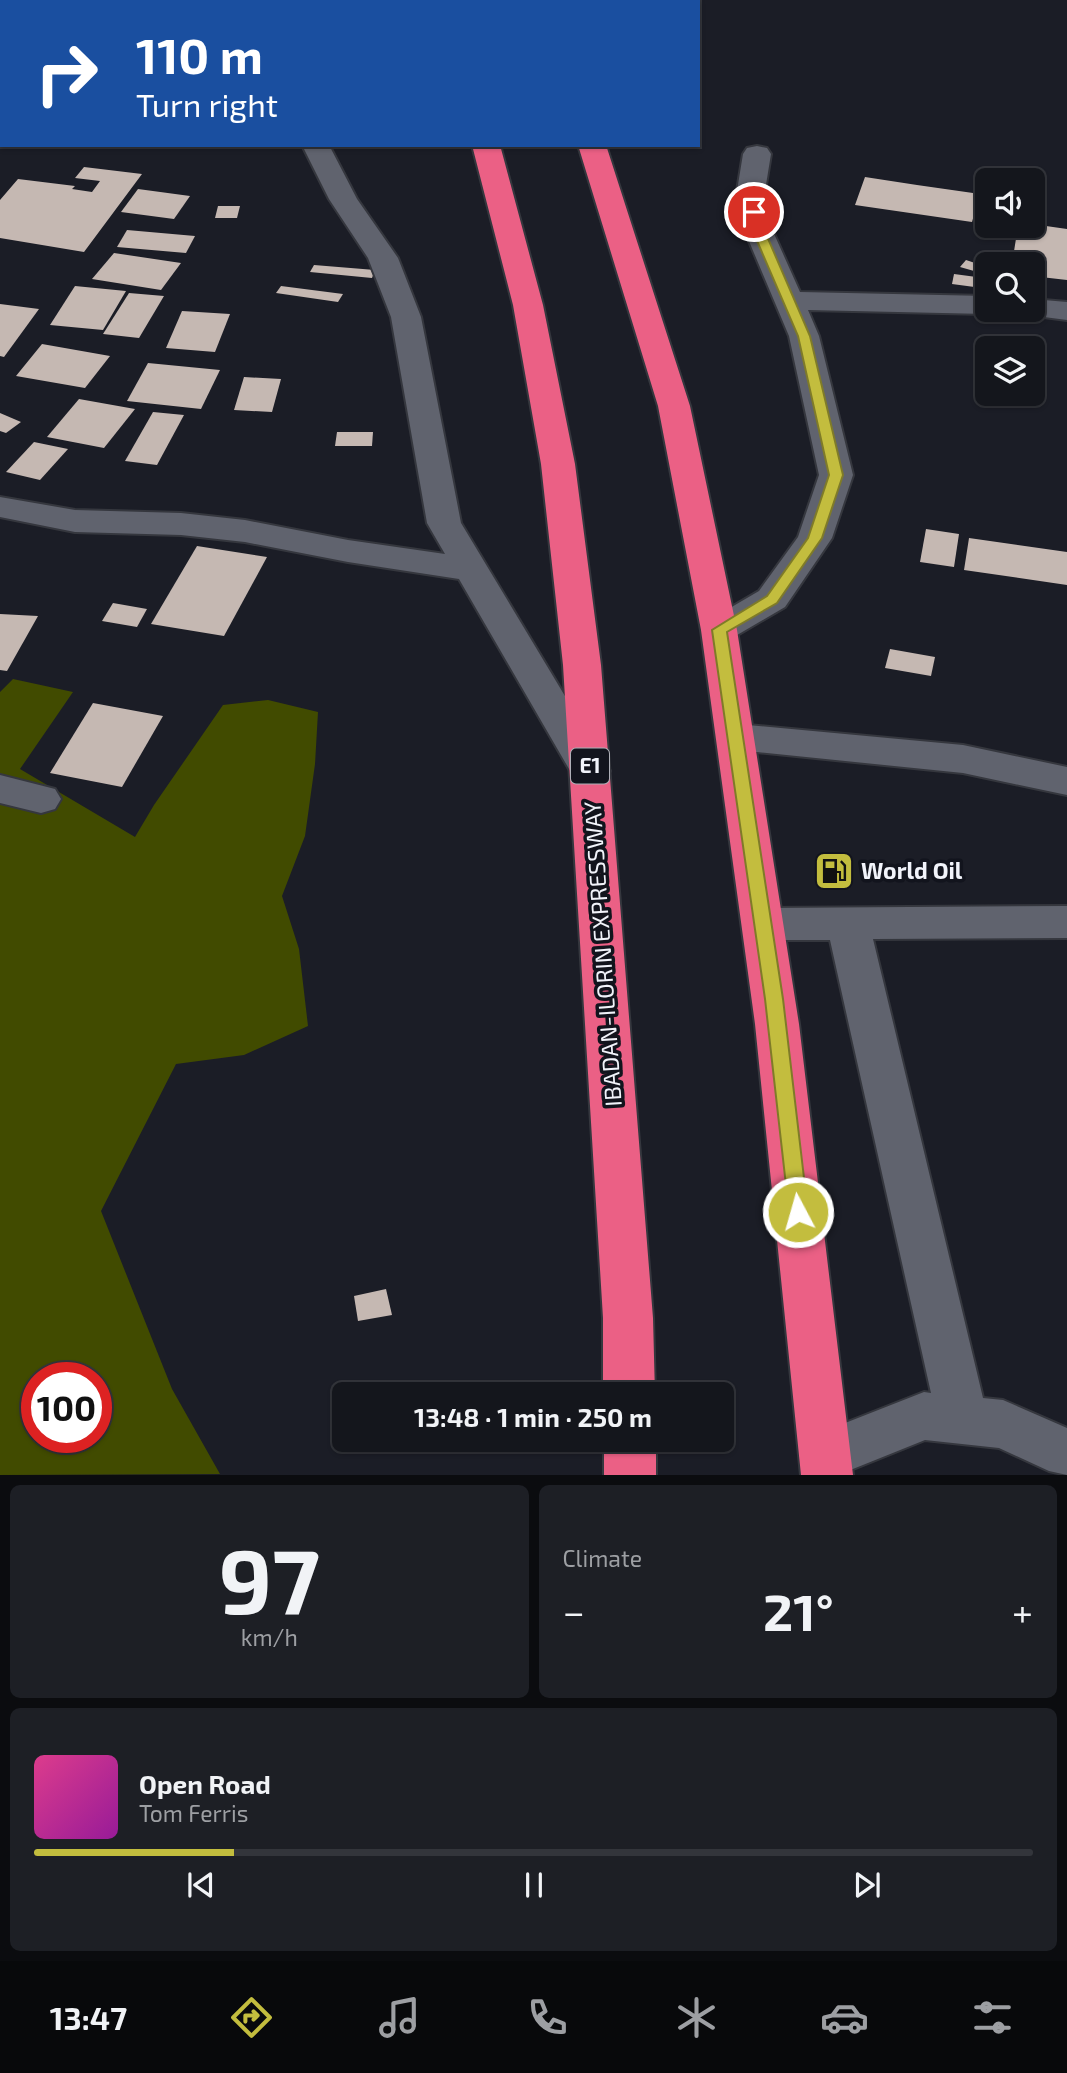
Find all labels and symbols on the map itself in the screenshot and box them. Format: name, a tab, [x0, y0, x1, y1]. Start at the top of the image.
pin	[724, 182, 784, 242]
road number: E1	[571, 748, 609, 784]
street label: IBADAN-ILORIN EXPRESSWAY	[577, 801, 627, 1108]
fuel station icon: World Oil	[813, 850, 855, 892]
place label: World Oil	[861, 856, 963, 884]
position arrow	[761, 1175, 835, 1249]
speed limit sign: 100	[21, 1362, 112, 1453]

